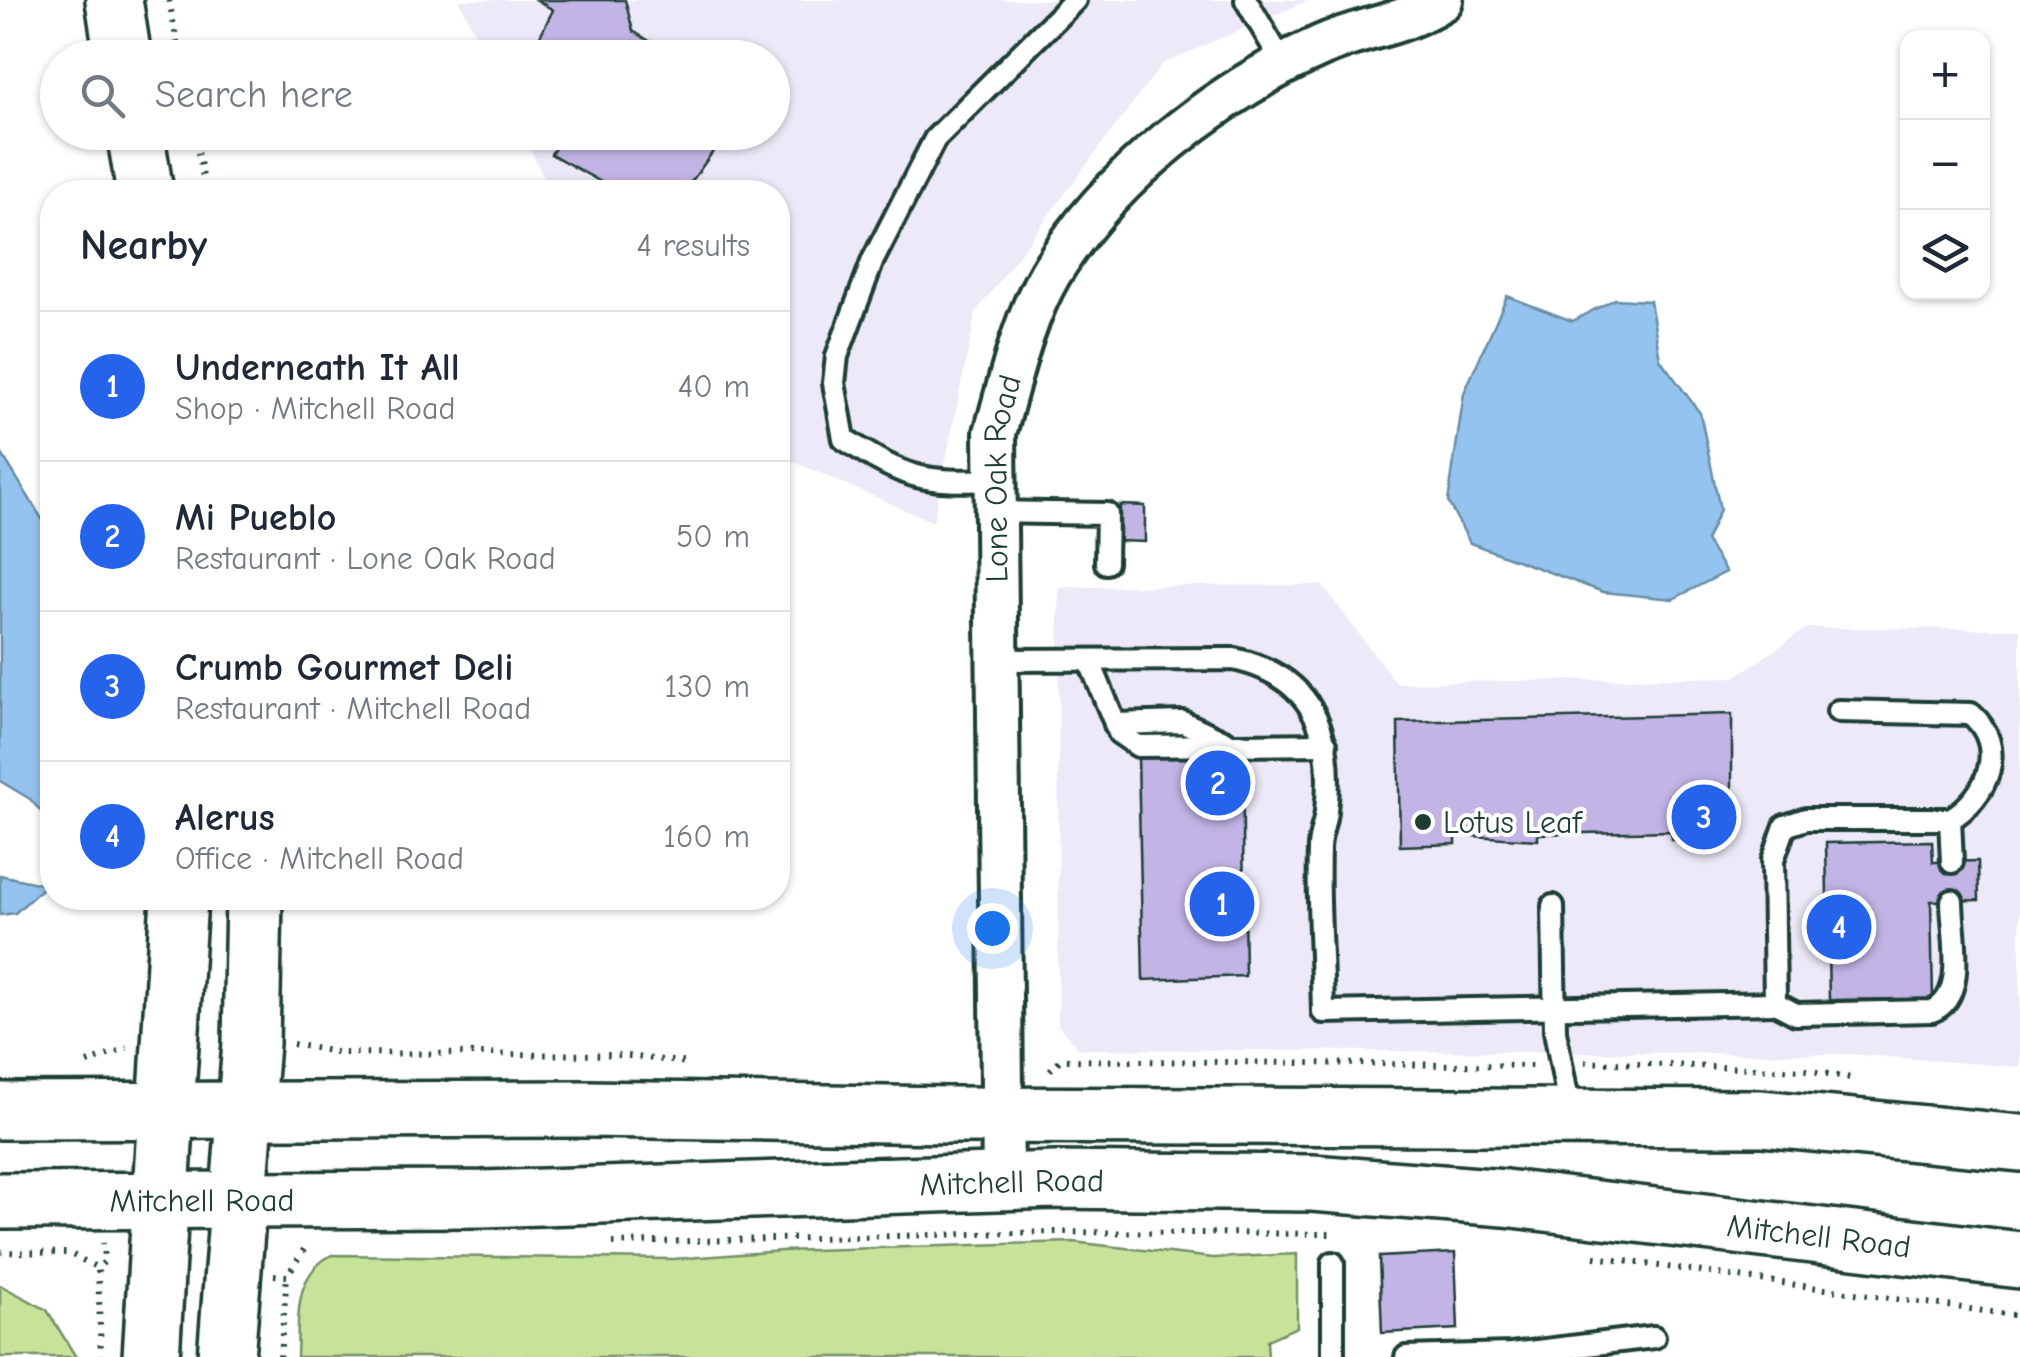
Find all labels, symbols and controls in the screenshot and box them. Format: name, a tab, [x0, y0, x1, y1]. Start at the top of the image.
map controls	[1900, 30, 1990, 300]
button: +	[1900, 30, 1990, 120]
search box	[40, 40, 790, 150]
icon: search	[75, 68, 130, 123]
text: Search here	[155, 73, 353, 117]
button: −	[1900, 120, 1990, 210]
button: layers	[1900, 210, 1990, 300]
text: Nearby	[80, 221, 207, 270]
text: 4 results	[637, 227, 750, 264]
text: Underneath It All	[175, 346, 460, 390]
text: 1	[106, 368, 119, 405]
text: 40 m	[678, 368, 750, 405]
street label: Lone Oak Road	[976, 371, 1029, 583]
text: Shop · Mitchell Road	[175, 390, 455, 427]
text: Mi Pueblo	[175, 496, 336, 540]
text: 2	[105, 518, 120, 555]
text: 50 m	[676, 518, 750, 555]
text: Restaurant · Lone Oak Road	[175, 540, 556, 577]
text: Crumb Gourmet Deli	[175, 646, 513, 690]
text: 3	[105, 668, 120, 705]
text: 130 m	[664, 668, 750, 705]
text: Restaurant · Mitchell Road	[175, 690, 531, 727]
pin: 2	[1186, 746, 1250, 820]
pin: 3	[1672, 780, 1736, 854]
text: Alerus	[175, 796, 275, 840]
place label: Lotus Leaf	[1443, 804, 1584, 841]
marker: Lotus Leaf	[1412, 811, 1434, 833]
text: 4	[105, 818, 120, 855]
text: 160 m	[663, 818, 750, 855]
text: Office · Mitchell Road	[175, 840, 464, 877]
pin: 1	[1190, 866, 1254, 942]
pin: 4	[1806, 890, 1872, 964]
your location	[967, 903, 1018, 954]
street label: Mitchell Road	[919, 1161, 1104, 1203]
street label: Mitchell Road	[110, 1181, 294, 1219]
street label: Mitchell Road	[1725, 1206, 1913, 1265]

